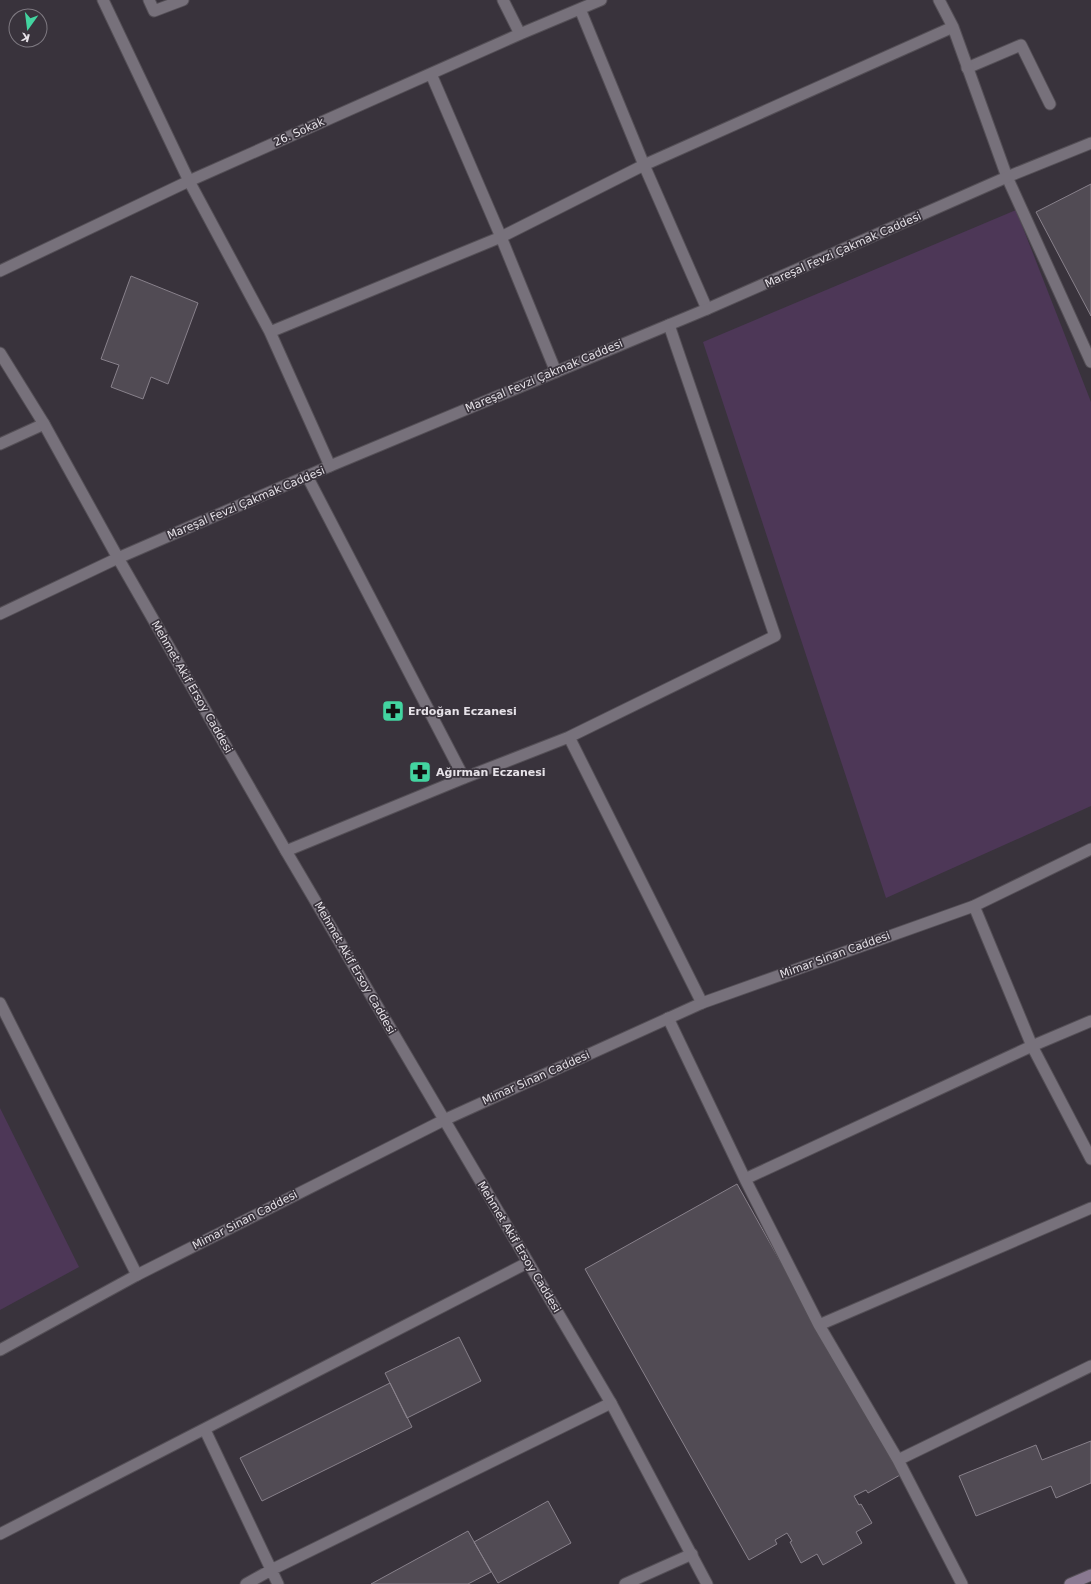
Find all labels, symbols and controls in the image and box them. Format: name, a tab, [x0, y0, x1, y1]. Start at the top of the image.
north arrow	[8, 8, 48, 48]
text: K	[20, 30, 31, 45]
street label: 26. Sokak	[272, 115, 327, 149]
street label: Mareşal Fevzi Çakmak Caddesi	[763, 210, 923, 290]
street label: Mareşal Fevzi Çakmak Caddesi	[463, 337, 625, 415]
street label: Mareşal Fevzi Çakmak Caddesi	[165, 464, 327, 542]
street label: Mehmet Akif Ersoy Caddesi	[149, 618, 235, 756]
pharmacy icon: Erdoğan Eczanesi	[380, 698, 406, 724]
place label: Erdoğan Eczanesi	[408, 705, 517, 718]
pharmacy icon: Ağırman Eczanesi	[407, 759, 433, 785]
place label: Ağırman Eczanesi	[436, 766, 546, 779]
street label: Mehmet Akif Ersoy Caddesi	[312, 899, 398, 1037]
street label: Mimar Sinan Caddesi	[778, 929, 892, 981]
street label: Mimar Sinan Caddesi	[480, 1048, 592, 1108]
street label: Mehmet Akif Ersoy Caddesi	[475, 1179, 563, 1315]
street label: Mimar Sinan Caddesi	[190, 1188, 300, 1252]

